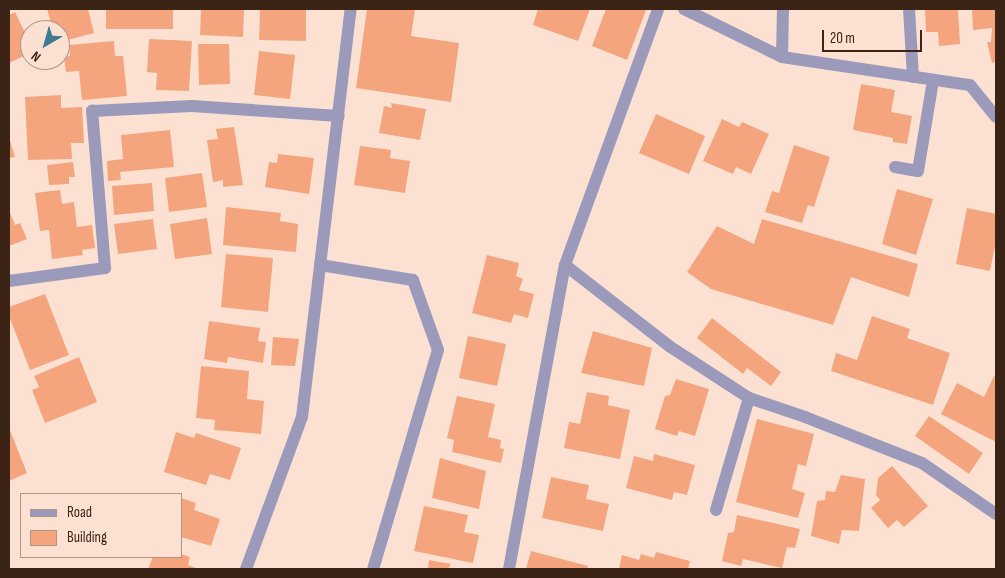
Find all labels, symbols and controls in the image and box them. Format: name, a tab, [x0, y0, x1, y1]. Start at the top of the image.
north arrow	[20, 20, 70, 70]
scale bar	[825, 20, 925, 52]
text: 20 m	[830, 29, 855, 48]
text: N	[28, 47, 44, 65]
legend	[20, 493, 182, 558]
text: Road	[67, 503, 92, 522]
text: Building	[67, 528, 107, 547]

